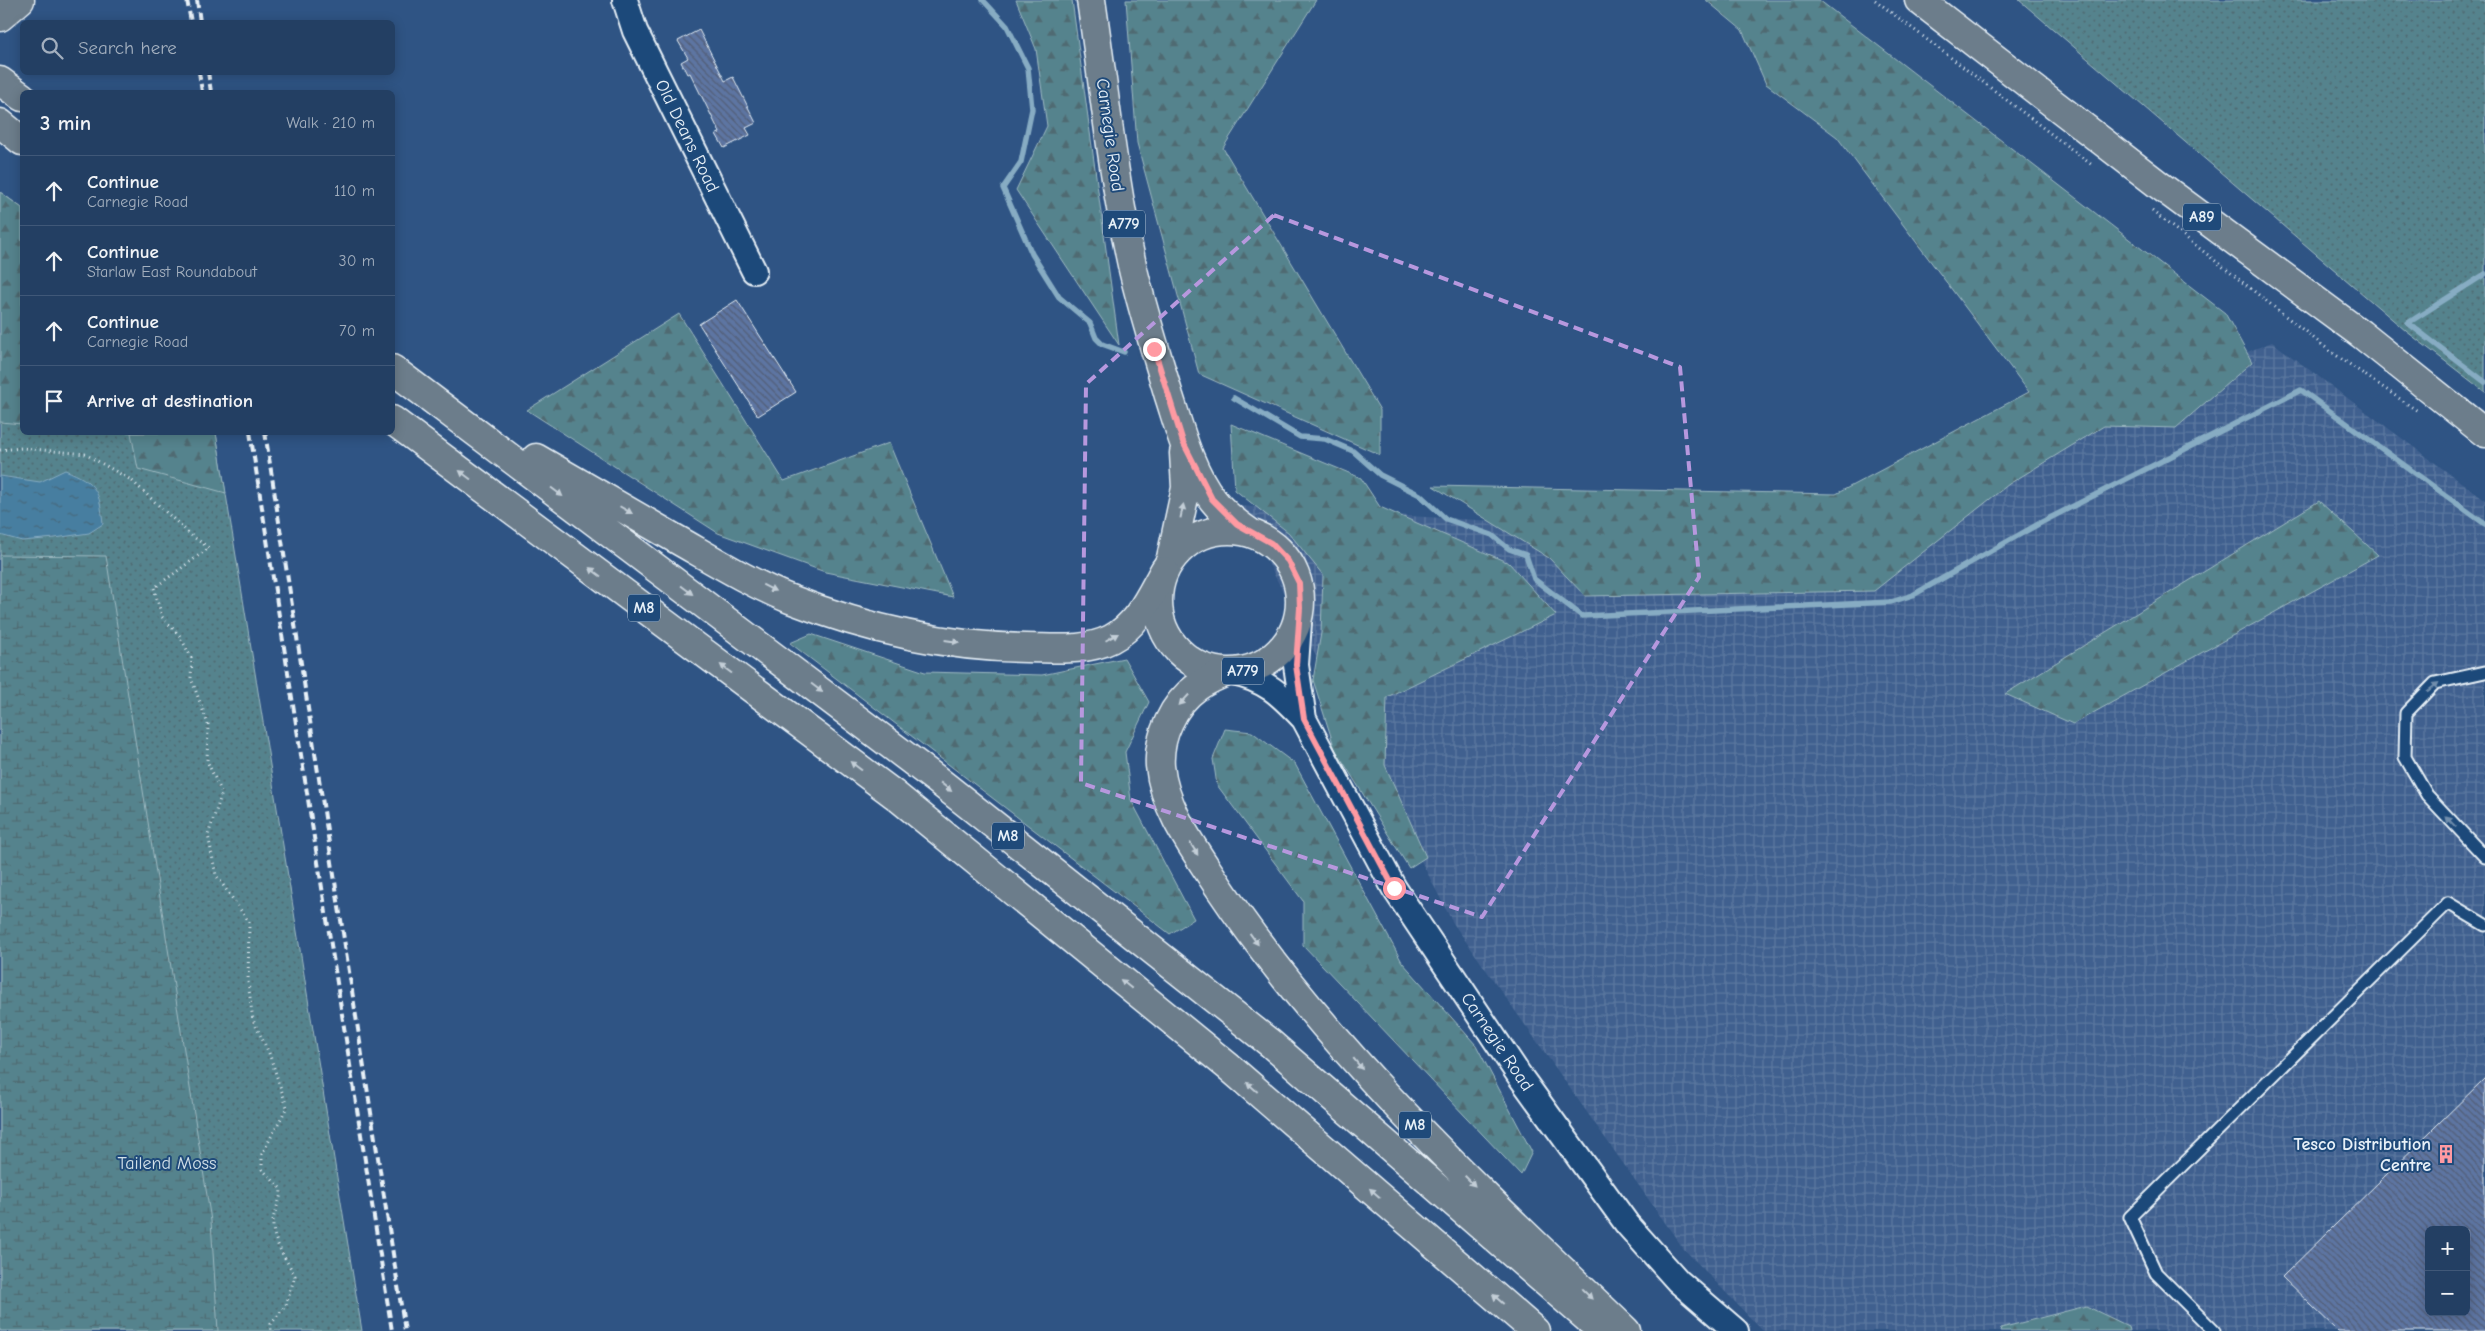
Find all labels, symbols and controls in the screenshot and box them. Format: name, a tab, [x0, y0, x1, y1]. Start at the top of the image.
search box	[20, 20, 395, 75]
icon: search	[38, 34, 66, 62]
text: Search here	[78, 37, 177, 59]
street label: Old Deans Road	[651, 76, 723, 196]
street label: Carnegie Road	[1092, 77, 1128, 193]
text: 3 min	[40, 111, 91, 135]
text: Walk · 210 m	[286, 114, 375, 132]
text: Continue	[87, 171, 159, 193]
icon: ahead	[40, 177, 68, 205]
text: 110 m	[334, 182, 375, 200]
text: Carnegie Road	[87, 193, 188, 211]
road number: A89	[2183, 203, 2221, 230]
road number: A779	[1103, 210, 1145, 238]
text: Continue	[87, 241, 159, 263]
icon: ahead	[40, 247, 68, 275]
text: 30 m	[339, 252, 375, 270]
text: Starlaw East Roundabout	[87, 263, 257, 281]
text: Continue	[87, 311, 159, 333]
icon: ahead	[40, 317, 68, 345]
text: 70 m	[339, 322, 375, 340]
text: Carnegie Road	[87, 333, 188, 351]
route end	[1143, 338, 1166, 361]
icon: arrive	[40, 387, 68, 415]
text: Arrive at destination	[87, 390, 253, 412]
one-way arrow	[459, 469, 472, 480]
one-way arrow	[550, 487, 563, 498]
one-way arrow	[1178, 503, 1186, 518]
one-way arrow	[619, 506, 634, 514]
one-way arrow	[588, 567, 602, 577]
one-way arrow	[761, 584, 776, 593]
one-way arrow	[680, 585, 693, 596]
road number: M8	[628, 594, 660, 622]
one-way arrow	[1105, 633, 1120, 641]
one-way arrow	[945, 637, 961, 645]
road number: A779	[1222, 658, 1264, 684]
one-way arrow	[719, 664, 733, 674]
one-way arrow	[2426, 682, 2440, 692]
one-way arrow	[810, 683, 823, 694]
one-way arrow	[1178, 694, 1190, 706]
one-way arrow	[849, 761, 863, 771]
one-way arrow	[939, 781, 952, 792]
one-way arrow	[2445, 817, 2457, 829]
road number: M8	[992, 822, 1024, 849]
one-way arrow	[1190, 842, 1199, 855]
route start	[1383, 877, 1406, 900]
one-way arrow	[1249, 932, 1259, 946]
one-way arrow	[1120, 978, 1133, 989]
street label: Carnegie Road	[1456, 989, 1538, 1095]
one-way arrow	[1352, 1057, 1363, 1070]
one-way arrow	[1246, 1081, 1258, 1093]
road number: M8	[1399, 1112, 1431, 1138]
place label: Tesco Distribution Centre	[2293, 1134, 2431, 1176]
building icon: Tesco Distribution Centre	[2435, 1143, 2457, 1165]
park label: Tailend Moss	[117, 1153, 217, 1174]
one-way arrow	[1464, 1175, 1476, 1187]
one-way arrow	[1369, 1187, 1381, 1199]
map controls	[2425, 1226, 2470, 1316]
button: +	[2425, 1226, 2470, 1271]
button: −	[2425, 1271, 2470, 1316]
one-way arrow	[1581, 1288, 1593, 1300]
one-way arrow	[1492, 1294, 1504, 1305]

